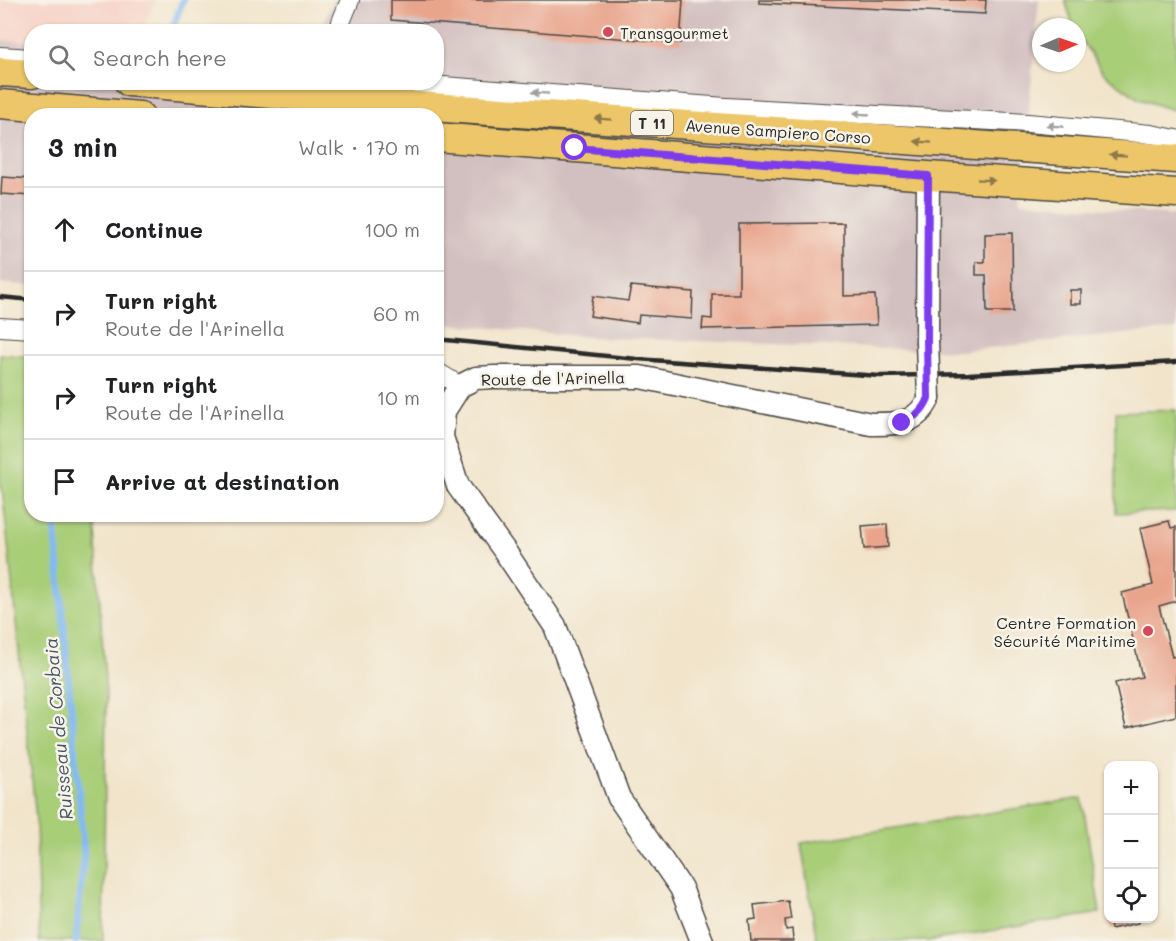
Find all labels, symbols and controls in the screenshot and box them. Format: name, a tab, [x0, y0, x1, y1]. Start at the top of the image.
north arrow	[1032, 18, 1086, 72]
place label: Transgourmet	[620, 22, 729, 43]
search box	[24, 24, 444, 90]
marker: Transgourmet	[601, 25, 615, 39]
icon: search	[45, 41, 78, 74]
text: Search here	[93, 43, 227, 72]
one-way arrow	[531, 89, 550, 98]
one-way arrow	[851, 110, 870, 119]
road number: T 11	[631, 111, 673, 135]
one-way arrow	[593, 114, 612, 124]
street label: Avenue Sampiero Corso	[685, 114, 871, 148]
one-way arrow	[1046, 121, 1065, 131]
text: 3 min	[48, 130, 117, 164]
text: Walk · 170 m	[298, 134, 420, 160]
route start	[561, 134, 587, 160]
one-way arrow	[914, 137, 933, 146]
one-way arrow	[1108, 150, 1127, 160]
one-way arrow	[977, 176, 996, 185]
icon: ahead	[48, 213, 81, 246]
text: Continue	[105, 215, 203, 244]
text: 100 m	[364, 216, 420, 242]
text: Turn right	[105, 286, 217, 315]
icon: right	[48, 297, 81, 330]
text: 60 m	[373, 300, 420, 326]
text: Route de l'Arinella	[105, 315, 285, 341]
street label: Route de l'Arinella	[481, 366, 625, 390]
text: Turn right	[105, 370, 217, 399]
icon: right	[48, 381, 81, 414]
text: 10 m	[376, 384, 420, 410]
text: Route de l'Arinella	[105, 399, 285, 425]
route end	[888, 409, 914, 435]
icon: arrive	[48, 465, 81, 498]
text: Arrive at destination	[105, 467, 340, 496]
place label: Centre Formation Sécurité Maritime	[994, 612, 1136, 651]
marker: Centre Formation Sécurité Maritime	[1141, 624, 1155, 638]
water label: Ruisseau de Corbaia	[38, 637, 78, 821]
map controls	[1104, 761, 1158, 923]
button: +	[1104, 761, 1158, 815]
button: −	[1104, 815, 1158, 869]
button: locate	[1104, 869, 1158, 923]

